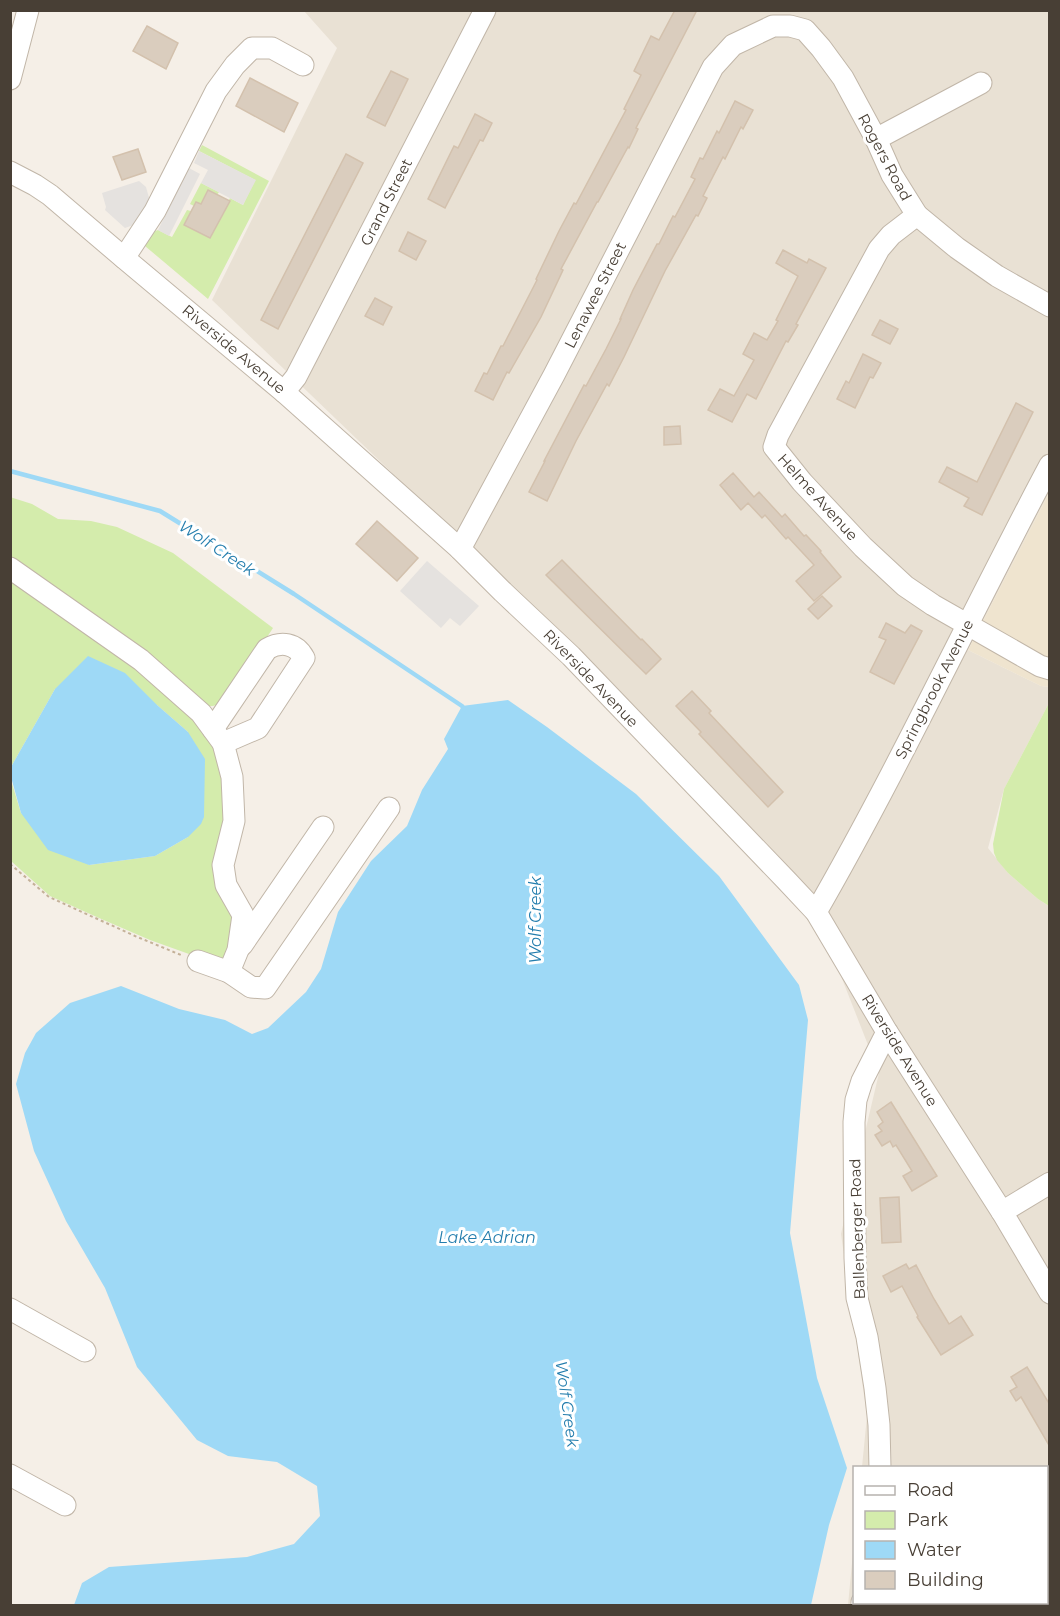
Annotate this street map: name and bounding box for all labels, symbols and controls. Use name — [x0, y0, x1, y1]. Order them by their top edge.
street label: Rogers Road — [854, 110, 916, 204]
street label: Grand Street — [356, 155, 416, 249]
street label: Lenawee Street — [560, 239, 630, 351]
street label: Riverside Avenue — [179, 300, 289, 398]
street label: Helme Avenue — [774, 449, 862, 545]
water label: Wolf Creek — [175, 516, 260, 580]
street label: Springbrook Avenue — [891, 616, 977, 762]
street label: Riverside Avenue — [539, 625, 643, 731]
water label: Wolf Creek — [526, 875, 545, 964]
street label: Riverside Avenue — [858, 990, 942, 1110]
street label: Ballenberger Road — [845, 1158, 869, 1300]
water label: Lake Adrian — [438, 1228, 536, 1247]
water label: Wolf Creek — [552, 1360, 583, 1450]
legend — [853, 1466, 1048, 1604]
text: Road — [907, 1479, 954, 1501]
text: Park — [907, 1509, 948, 1531]
text: Water — [907, 1539, 962, 1561]
text: Building — [907, 1569, 984, 1591]

